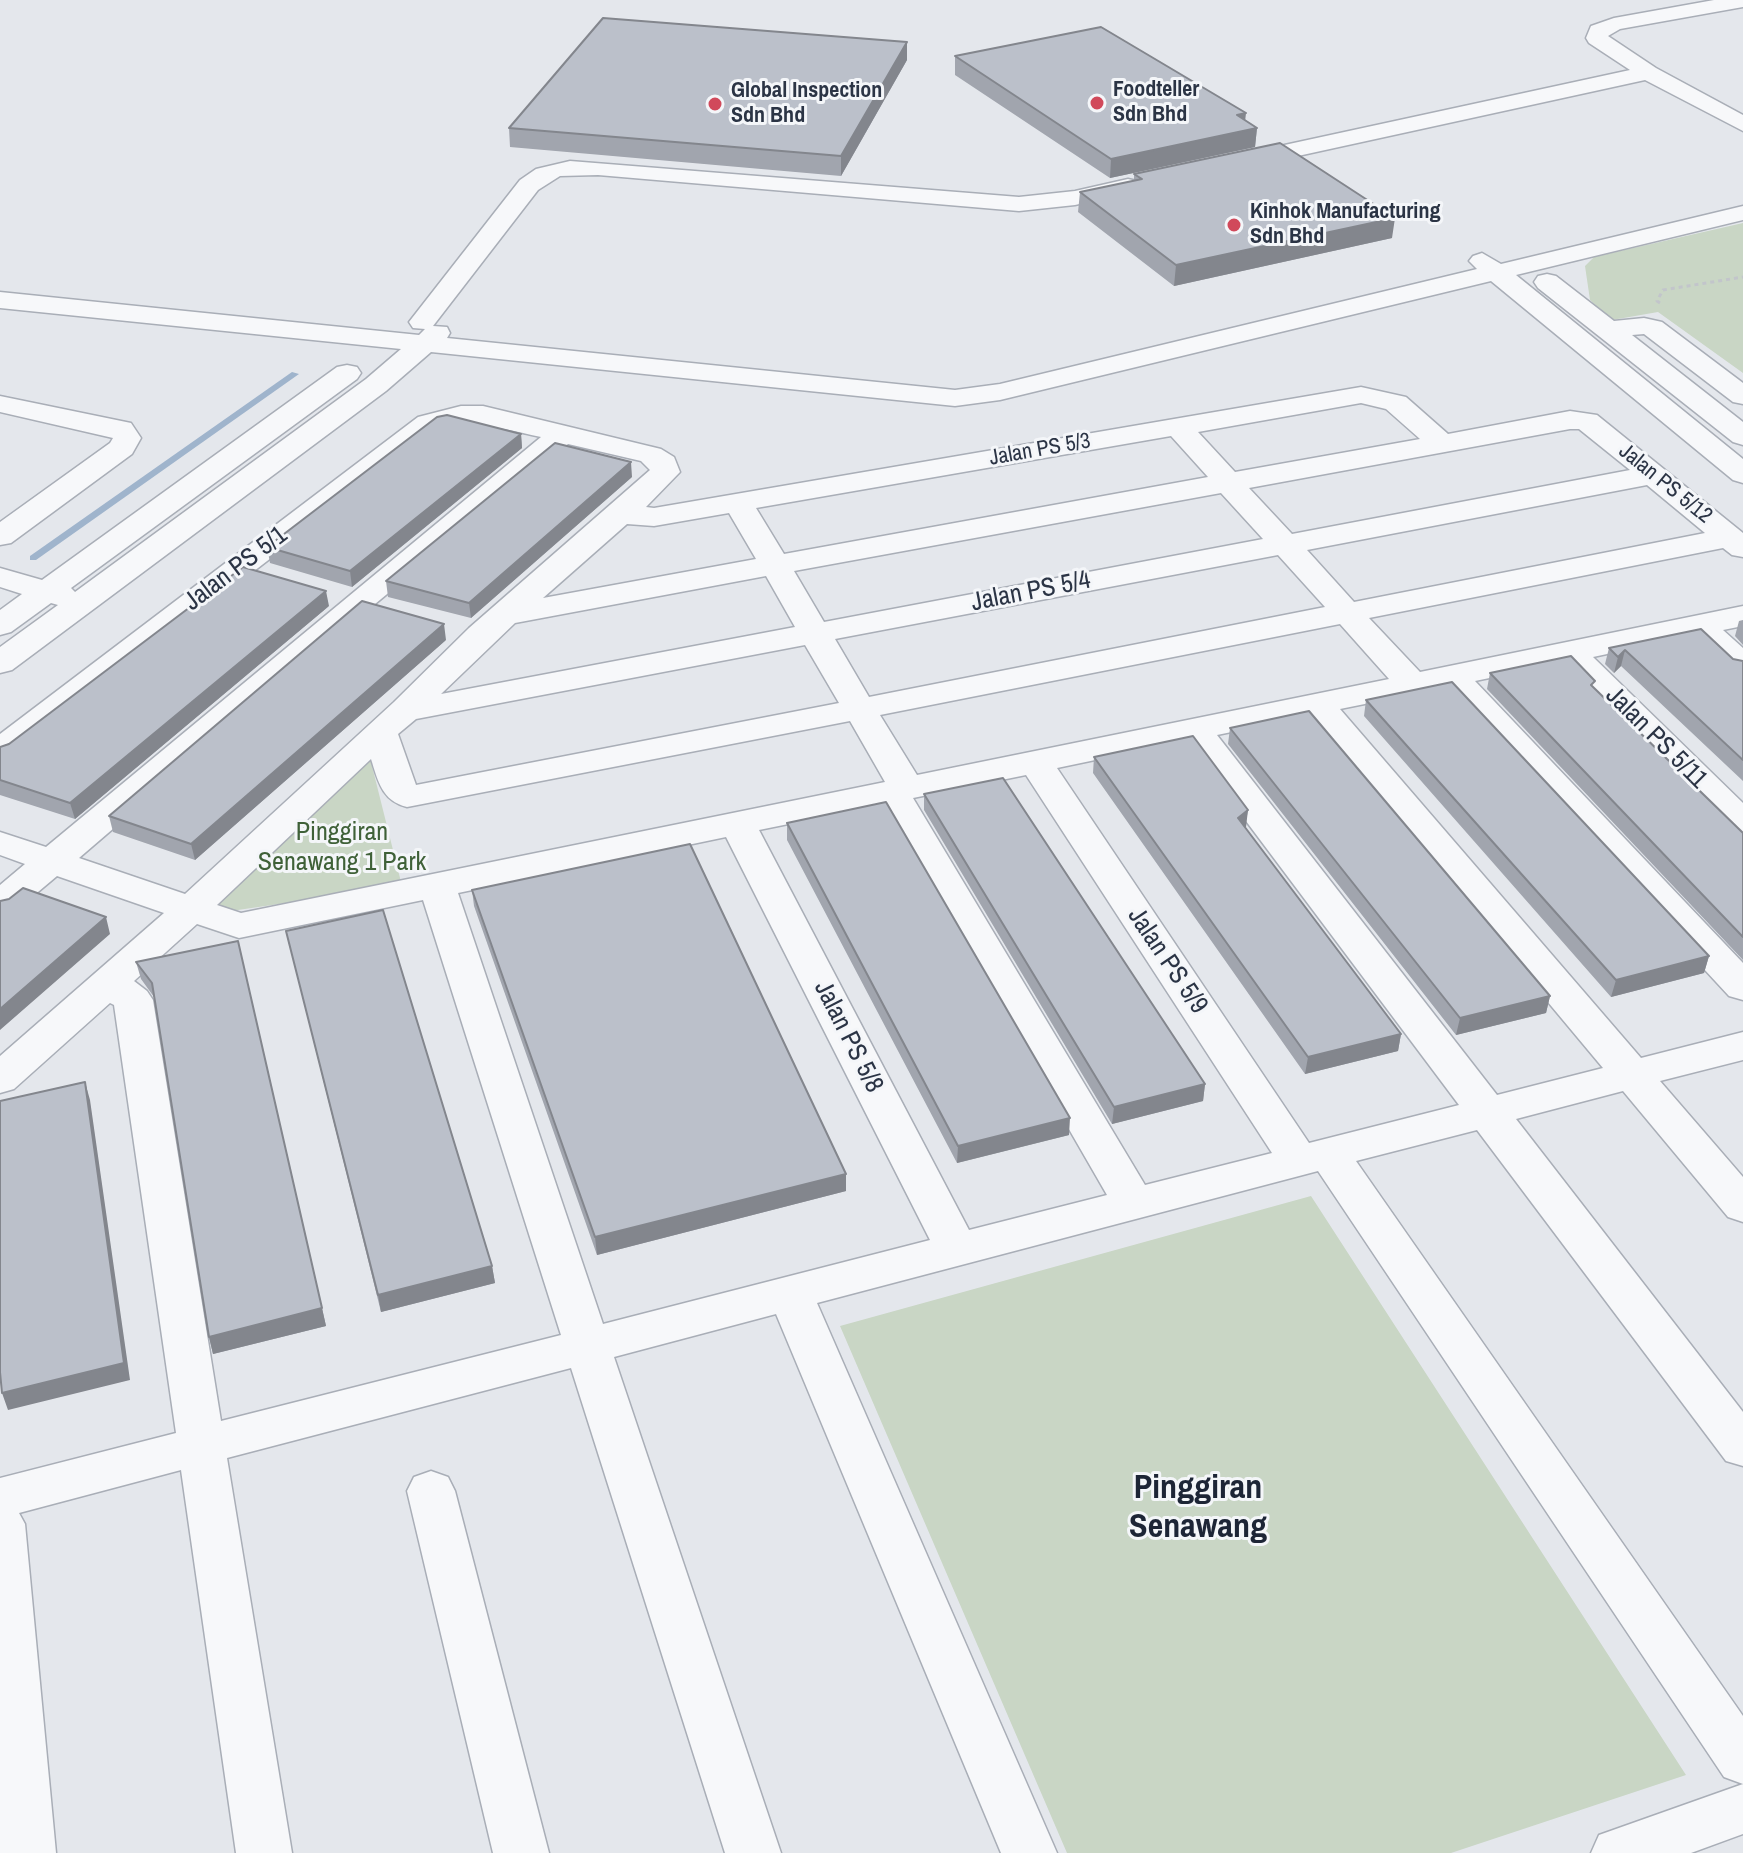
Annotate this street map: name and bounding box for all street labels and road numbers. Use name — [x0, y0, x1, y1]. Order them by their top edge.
street label: Jalan PS 5/3 — [987, 428, 1093, 472]
street label: Jalan PS 5/12 — [1613, 438, 1717, 530]
street label: Jalan PS 5/1 — [178, 520, 294, 618]
street label: Jalan PS 5/4 — [969, 565, 1093, 619]
street label: Jalan PS 5/11 — [1599, 681, 1713, 795]
street label: Jalan PS 5/9 — [1120, 902, 1214, 1020]
street label: Jalan PS 5/8 — [807, 976, 889, 1098]

